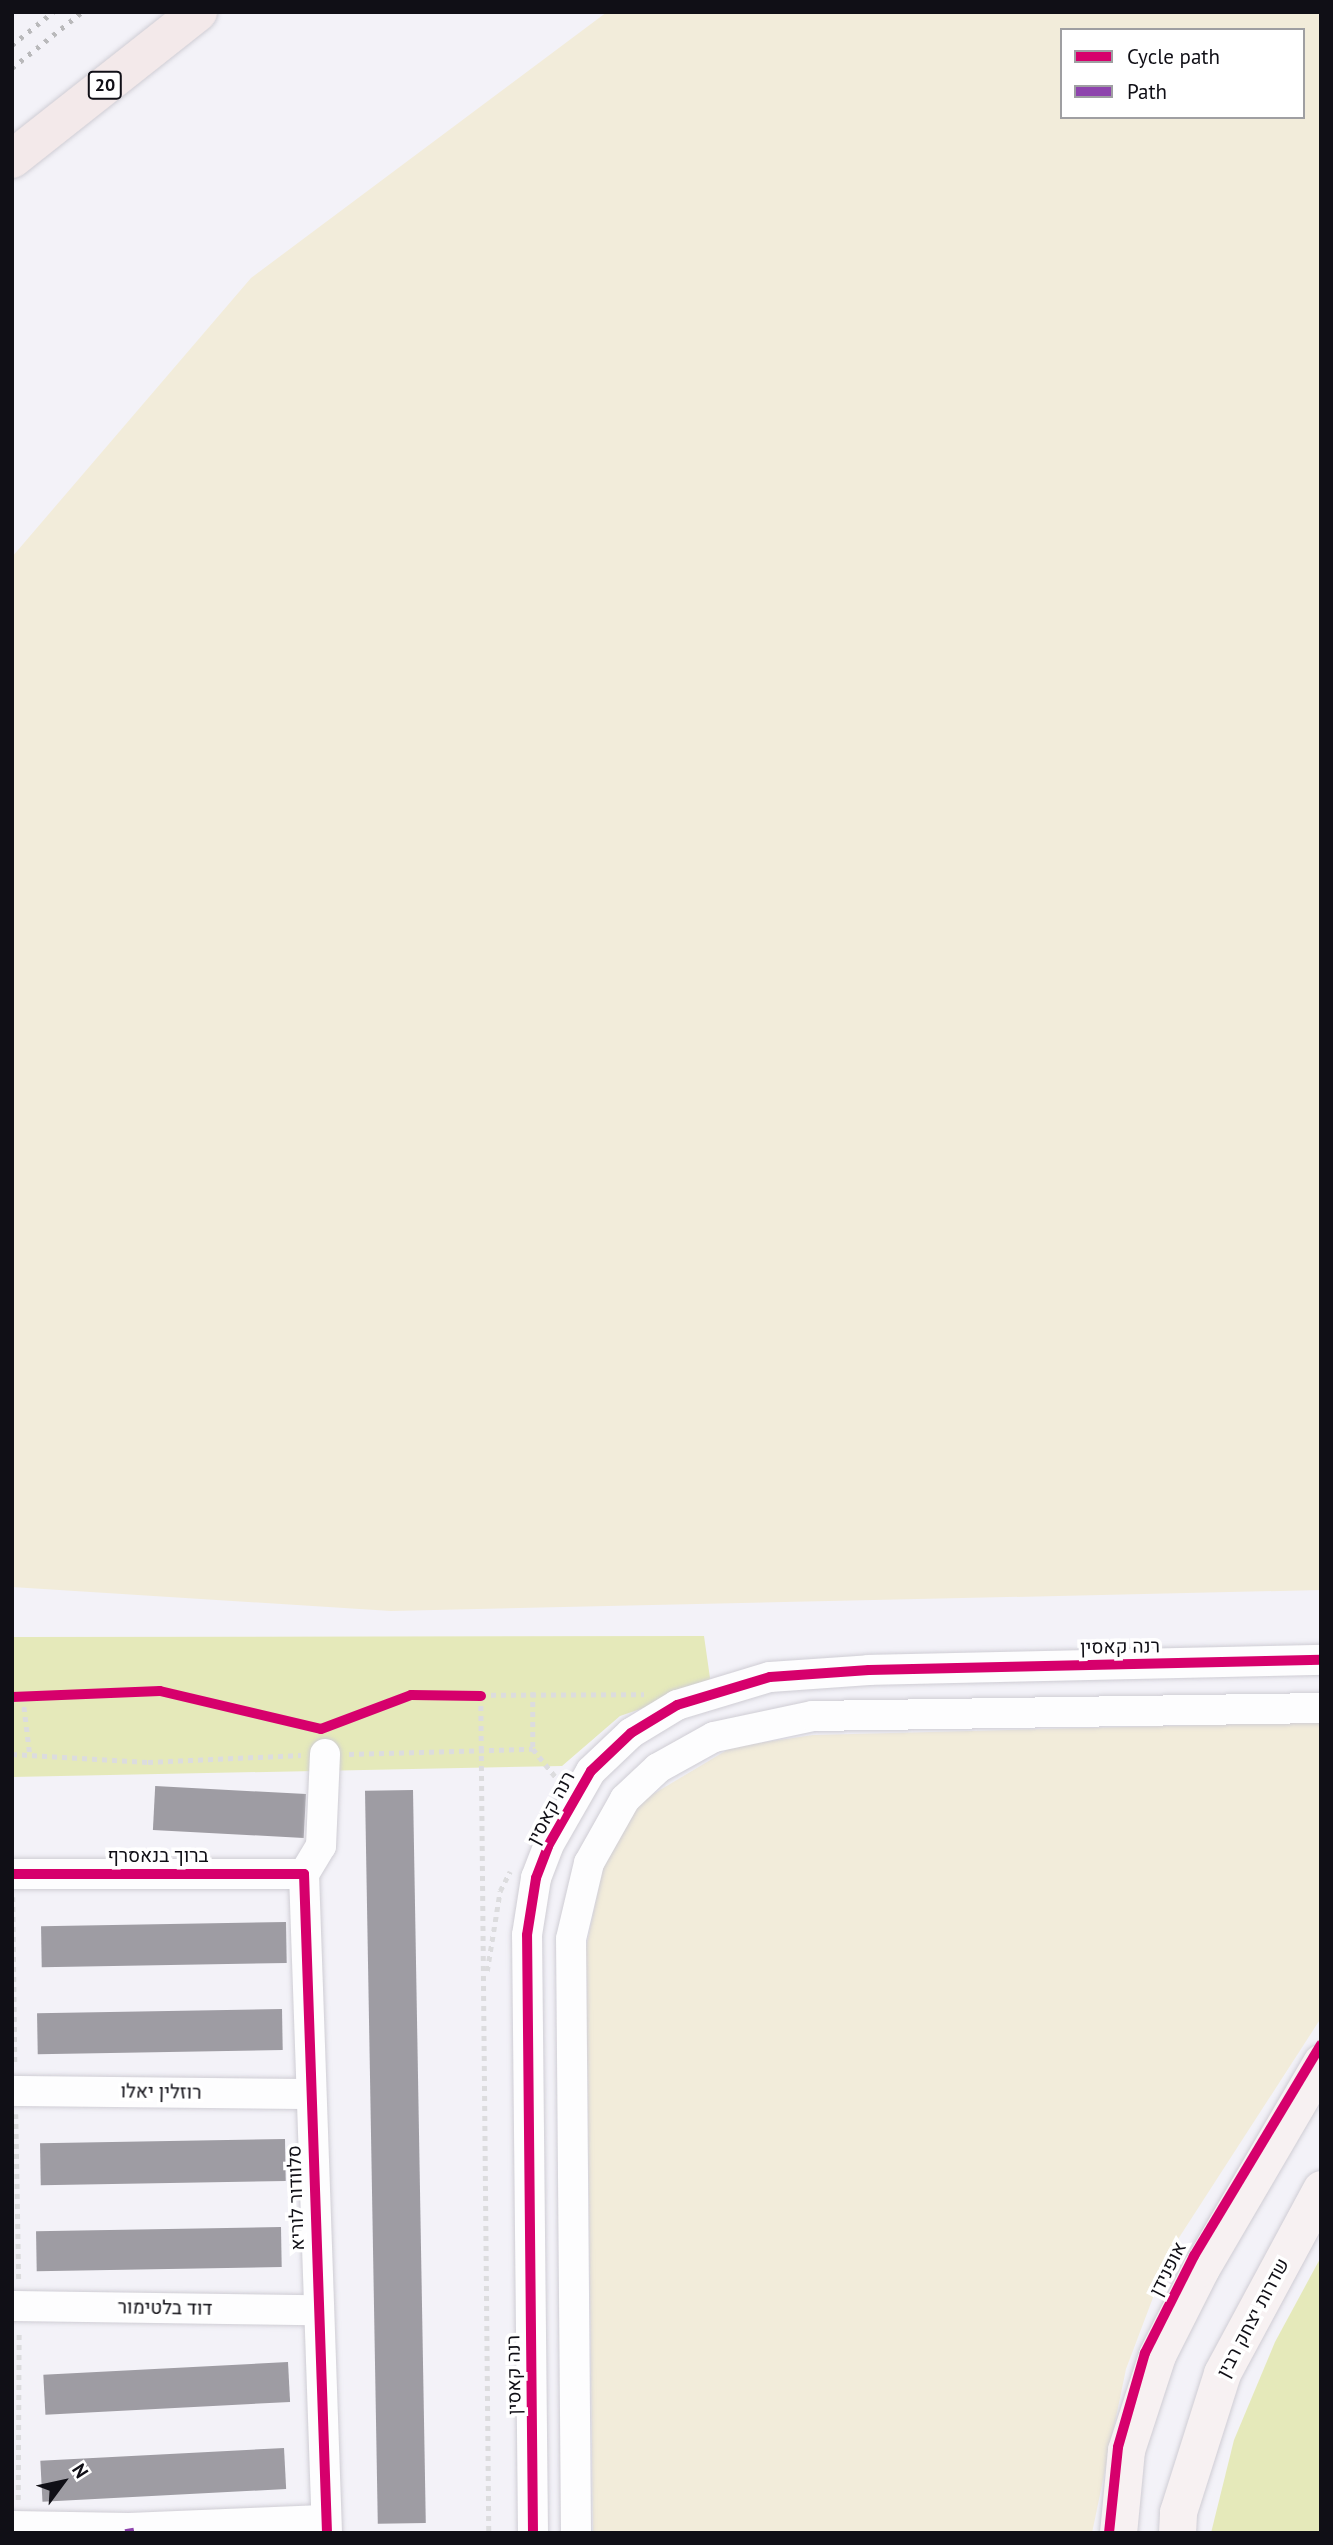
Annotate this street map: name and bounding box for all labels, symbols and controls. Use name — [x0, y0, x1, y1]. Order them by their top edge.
legend — [1060, 28, 1305, 119]
text: Cycle path — [1127, 43, 1220, 70]
road number: 20 — [88, 70, 122, 100]
text: Path — [1127, 78, 1167, 105]
street label: רנה קאסין — [1080, 1635, 1160, 1659]
street label: רנה קאסין — [522, 1767, 580, 1849]
street label: ברוך בנאסרף — [107, 1845, 209, 1867]
street label: רוזלין יאלו — [120, 2080, 202, 2104]
street label: סלוודור לוריא — [283, 2145, 309, 2251]
street label: אופנידן — [1145, 2238, 1191, 2300]
street label: שדרות יצחק רבין — [1212, 2254, 1294, 2382]
street label: דוד בלטימור — [117, 2296, 213, 2320]
street label: רנה קאסין — [502, 2335, 526, 2415]
north arrow — [28, 2447, 98, 2517]
text: N — [67, 2459, 94, 2482]

